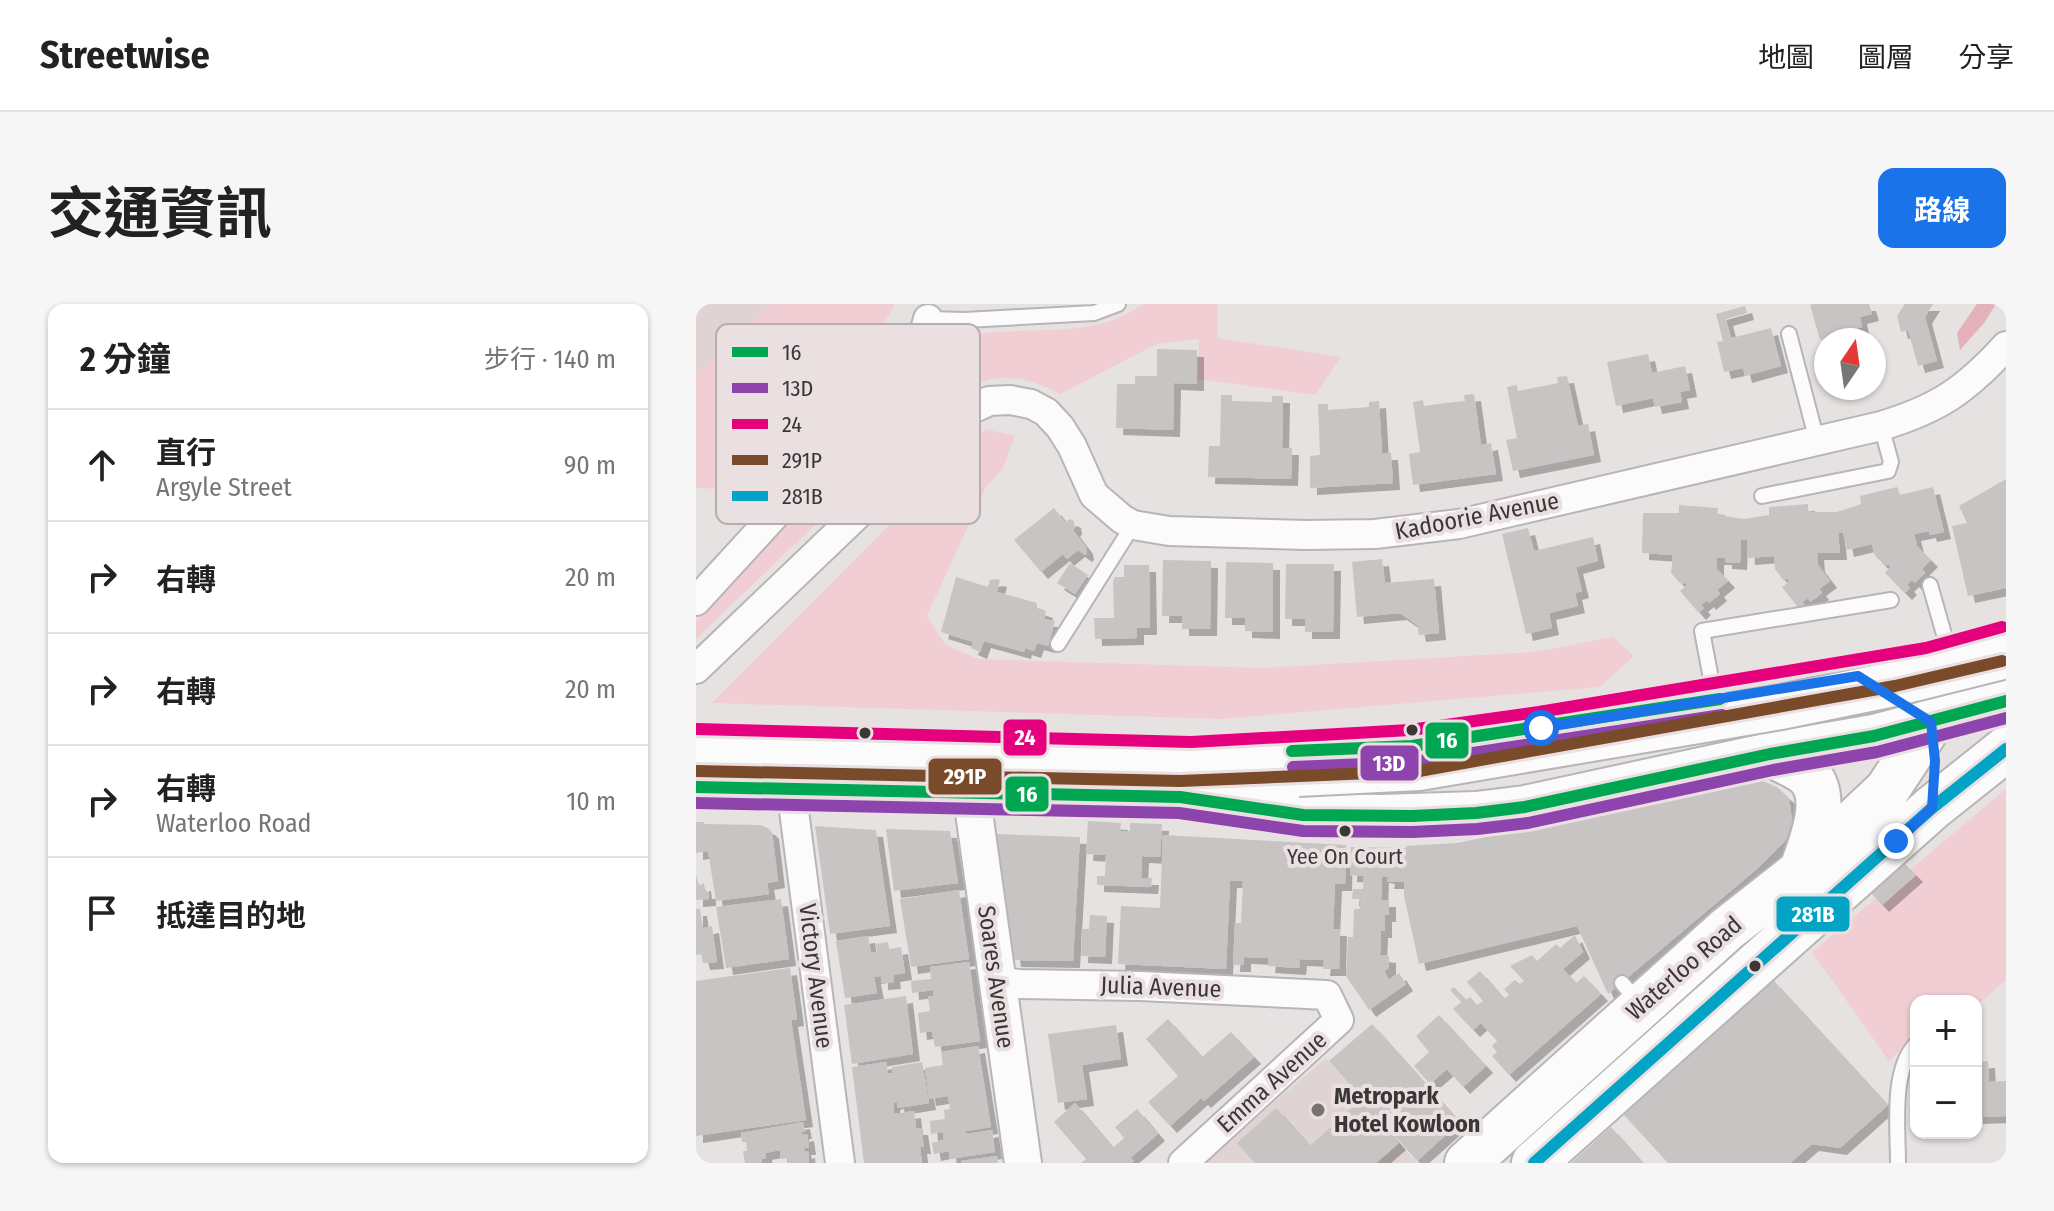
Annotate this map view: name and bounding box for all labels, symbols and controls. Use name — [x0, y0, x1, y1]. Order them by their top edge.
text: Streetwise — [40, 32, 210, 78]
text: 地圖 — [1758, 41, 1814, 74]
text: 圖層 — [1858, 41, 1914, 74]
text: 分享 — [1958, 41, 2014, 74]
button: 路線 — [1878, 168, 2006, 248]
text: 交通資訊 — [48, 181, 272, 248]
legend — [716, 324, 980, 524]
north arrow — [1814, 328, 1886, 400]
text: 2 分鐘 — [80, 339, 171, 380]
text: 16 — [782, 339, 802, 366]
text: 步行 · 140 m — [484, 344, 616, 375]
text: 13D — [782, 375, 813, 402]
text: 24 — [782, 411, 802, 438]
text: 直行 — [156, 435, 216, 471]
icon: ahead — [80, 443, 124, 487]
text: 291P — [782, 447, 822, 474]
text: 90 m — [564, 450, 616, 481]
text: Argyle Street — [156, 472, 292, 503]
text: 281B — [782, 483, 823, 510]
street label: Kadoorie Avenue — [1393, 486, 1561, 546]
icon: right — [80, 555, 124, 599]
text: 右轉 — [156, 562, 216, 598]
text: 20 m — [565, 562, 616, 593]
icon: right — [80, 667, 124, 711]
text: 右轉 — [156, 674, 216, 710]
text: 20 m — [565, 674, 616, 705]
route start — [1523, 710, 1559, 746]
line badge: 24 — [1002, 718, 1048, 757]
line badge: 16 — [1424, 721, 1470, 760]
unlabelled marker — [1404, 722, 1420, 738]
text: 24 — [1013, 724, 1036, 751]
unlabelled marker — [857, 725, 873, 741]
text: 16 — [1437, 727, 1457, 754]
line badge: 13D — [1359, 744, 1420, 782]
text: 13D — [1373, 750, 1405, 777]
line badge: 291P — [927, 757, 1003, 796]
text: 291P — [943, 763, 986, 790]
text: 右轉 — [156, 771, 216, 807]
line badge: 16 — [1004, 775, 1050, 813]
icon: right — [80, 779, 124, 823]
text: 16 — [1017, 781, 1037, 808]
text: 10 m — [566, 786, 616, 817]
text: Waterloo Road — [156, 808, 312, 839]
marker: Yee On Court — [1337, 823, 1353, 839]
route end — [1878, 823, 1914, 859]
place label: Yee On Court — [1287, 843, 1404, 870]
icon: arrive — [80, 891, 124, 935]
line badge: 281B — [1775, 895, 1851, 933]
text: 抵達目的地 — [156, 898, 306, 934]
text: 281B — [1791, 901, 1834, 928]
street label: Victory Avenue — [793, 902, 839, 1050]
street label: Soares Avenue — [972, 904, 1020, 1050]
street label: Waterloo Road — [1621, 910, 1747, 1026]
unlabelled marker — [1747, 958, 1763, 974]
street label: Julia Avenue — [1100, 971, 1222, 1003]
map controls — [1910, 995, 1982, 1139]
button: + — [1910, 995, 1982, 1067]
street label: Emma Avenue — [1212, 1026, 1332, 1138]
button: − — [1910, 1067, 1982, 1139]
place label: Metropark Hotel Kowloon — [1334, 1082, 1480, 1138]
marker: Metropark Hotel Kowloon — [1309, 1101, 1327, 1119]

